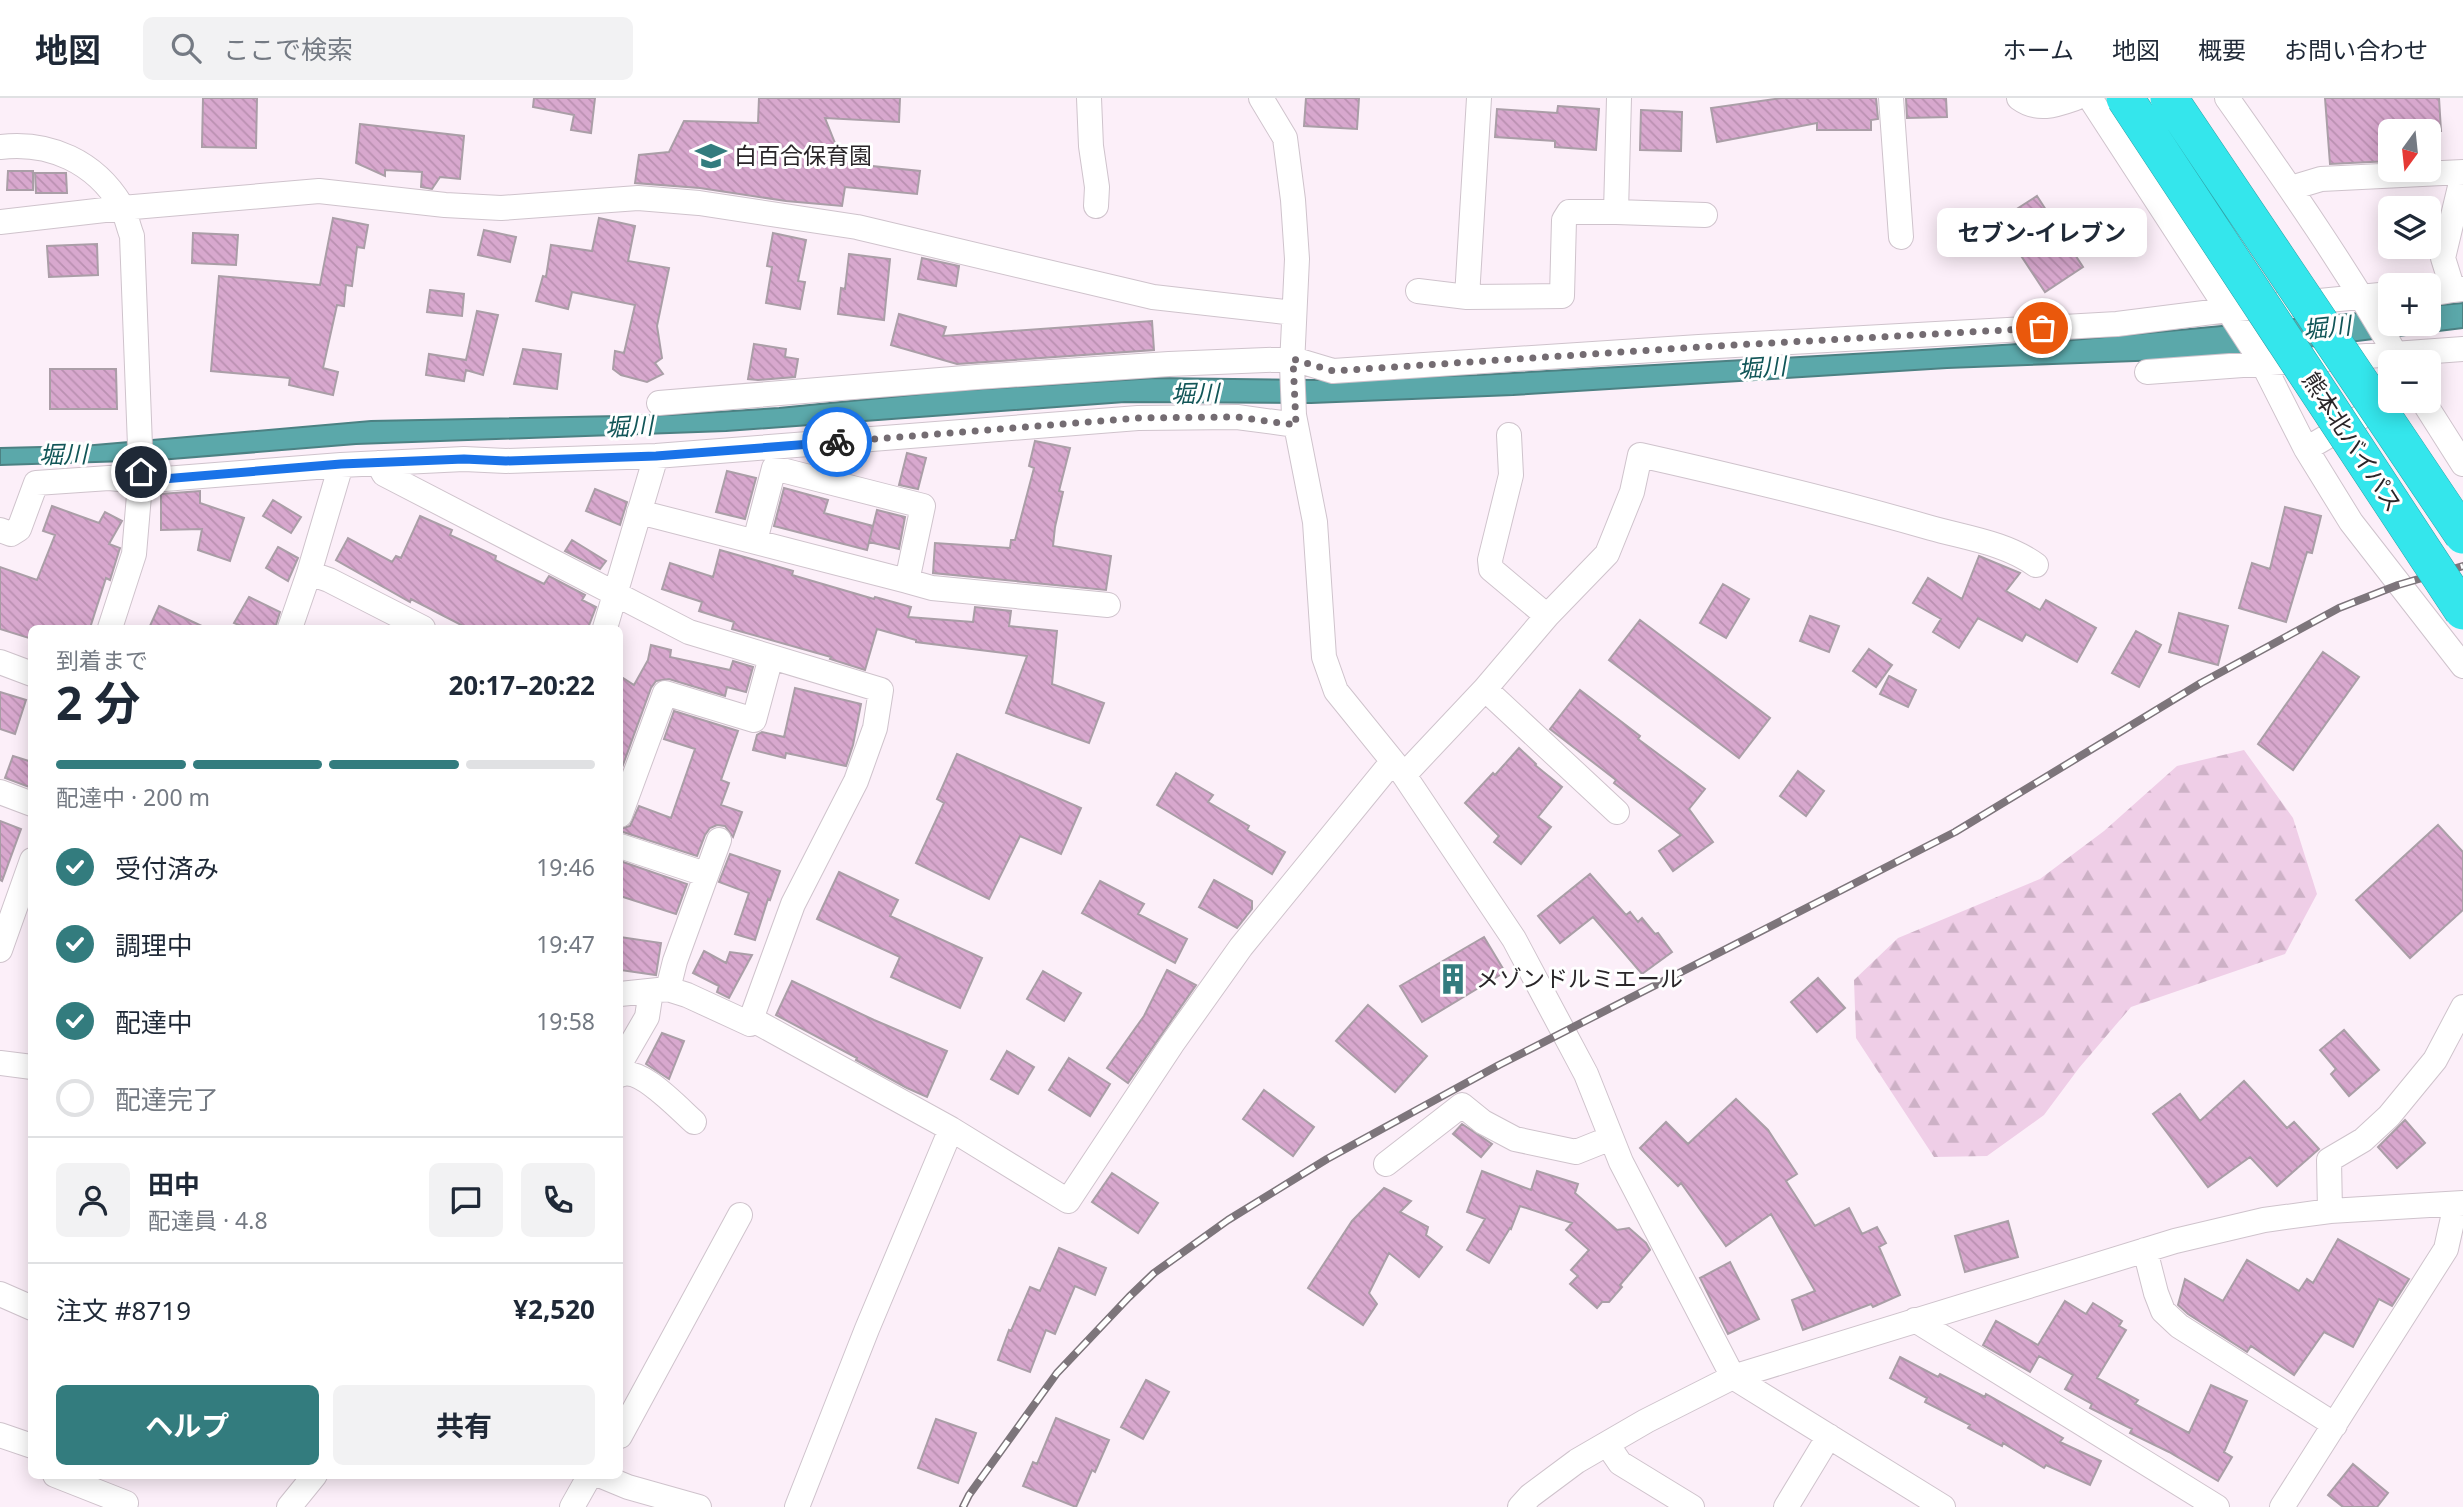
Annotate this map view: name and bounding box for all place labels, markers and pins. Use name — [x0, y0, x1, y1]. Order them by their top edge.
school or university icon: 白百合保育園 — [694, 139, 728, 173]
place label: 白百合保育園 — [734, 139, 872, 171]
callout: セブン-イレブン — [1937, 209, 2147, 258]
pin — [2012, 298, 2072, 358]
pin — [111, 442, 171, 502]
building icon: メゾンドルミエール — [1436, 962, 1470, 996]
place label: メゾンドルミエール — [1476, 962, 1683, 994]

